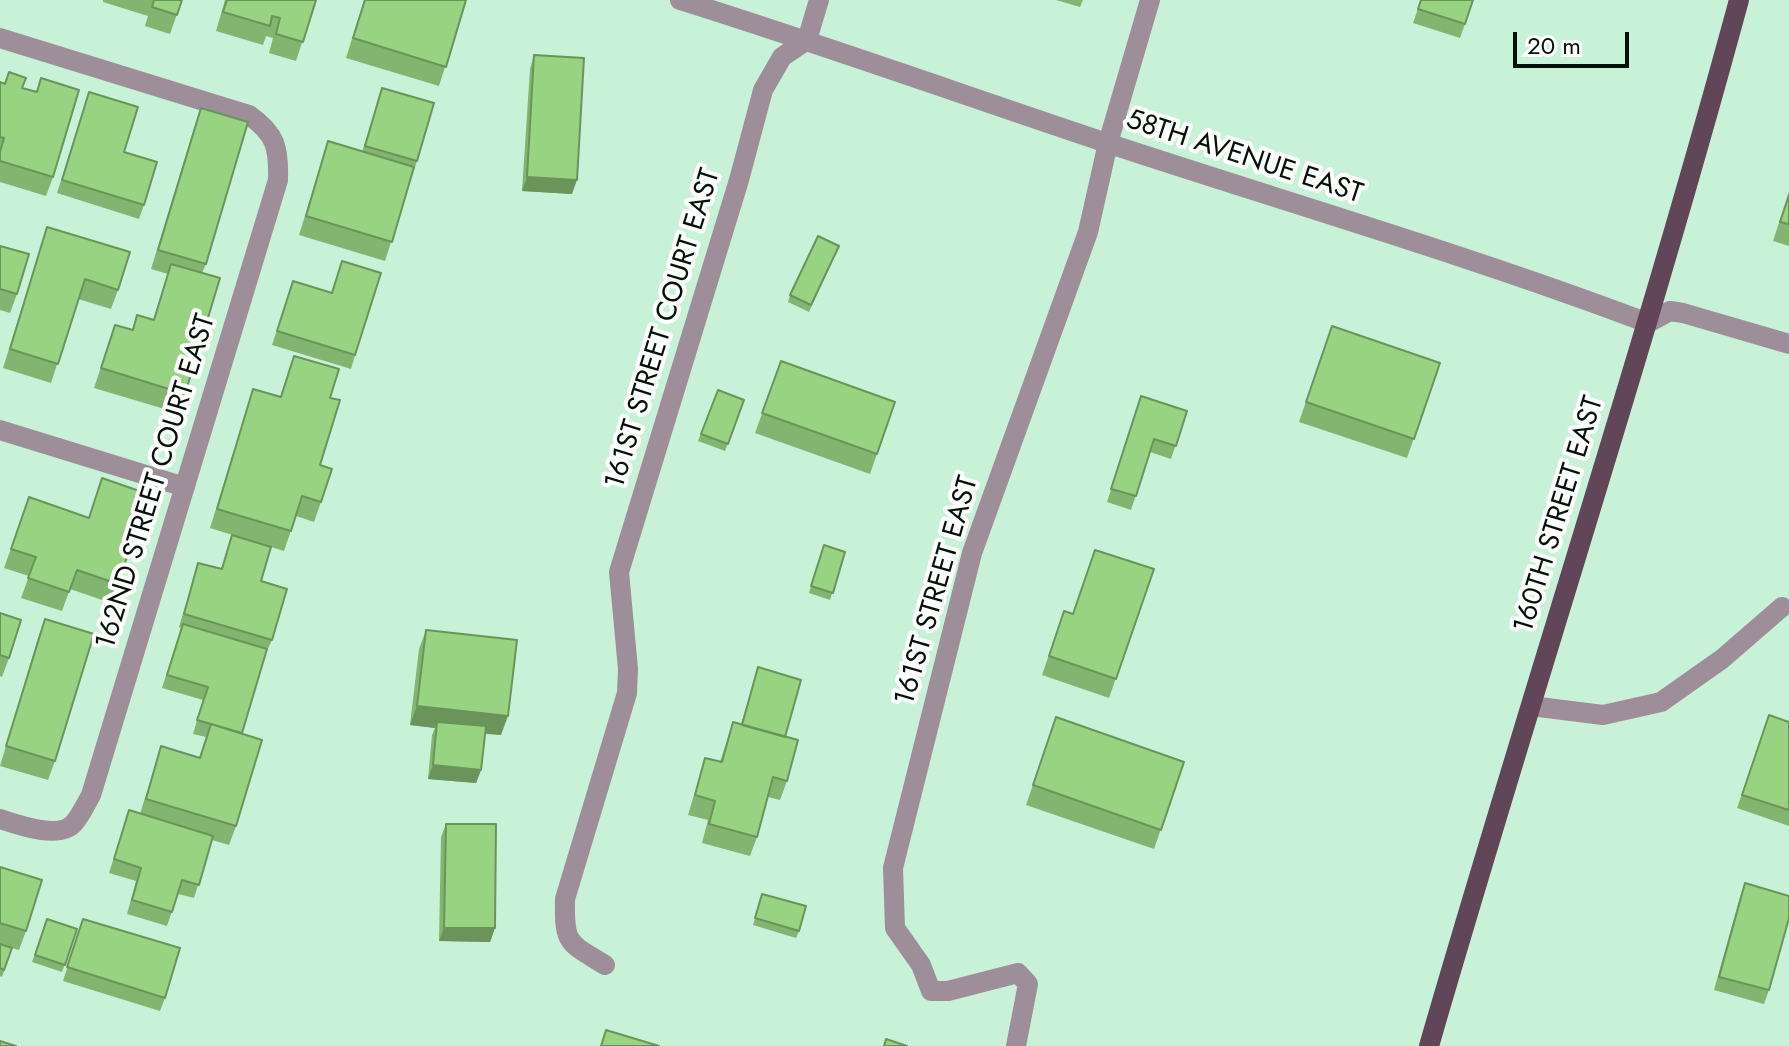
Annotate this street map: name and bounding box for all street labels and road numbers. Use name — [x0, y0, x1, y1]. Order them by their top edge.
street label: 58TH AVENUE EAST — [1122, 104, 1366, 212]
street label: 161ST STREET COURT EAST — [599, 165, 729, 493]
street label: 162ND STREET COURT EAST — [90, 311, 224, 653]
street label: 160TH STREET EAST — [1508, 393, 1612, 637]
street label: 161ST STREET EAST — [889, 473, 987, 709]

